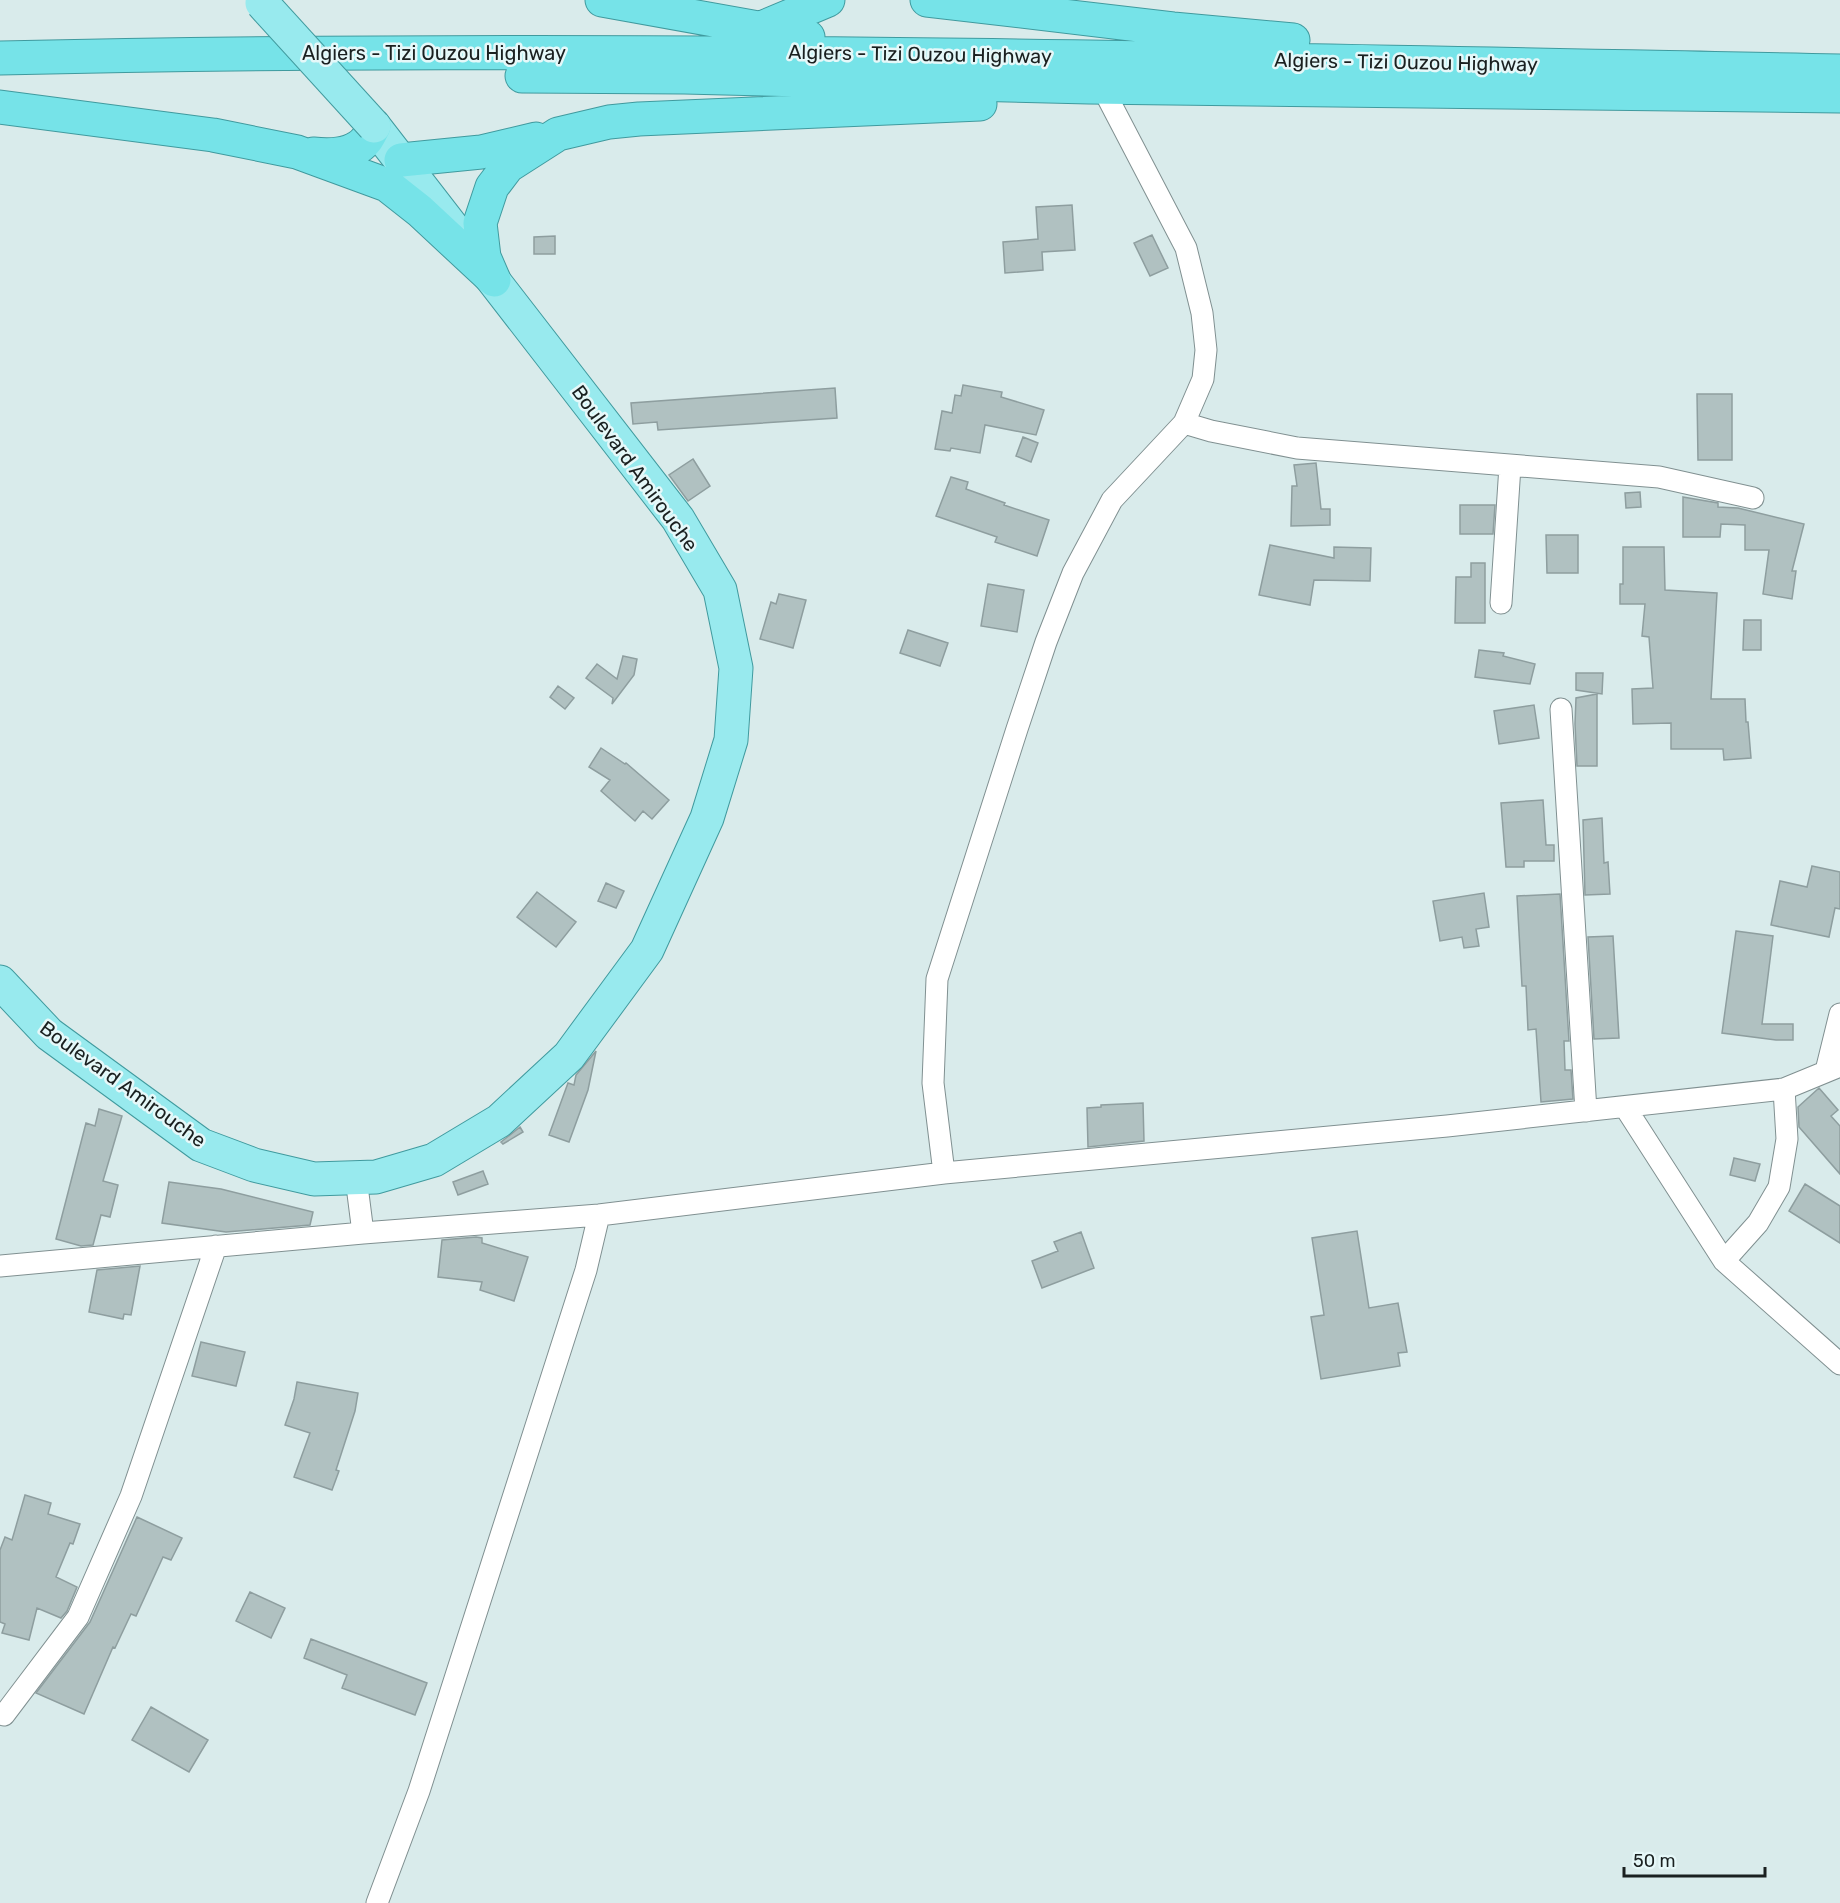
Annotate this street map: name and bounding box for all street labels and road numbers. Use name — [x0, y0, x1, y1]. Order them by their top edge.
street label: Algiers - Tizi Ouzou Highway — [788, 40, 1052, 68]
street label: Algiers - Tizi Ouzou Highway — [302, 41, 566, 65]
street label: Algiers - Tizi Ouzou Highway — [1274, 48, 1538, 76]
street label: Boulevard Amirouche — [567, 380, 703, 556]
street label: Boulevard Amirouche — [35, 1016, 211, 1152]

